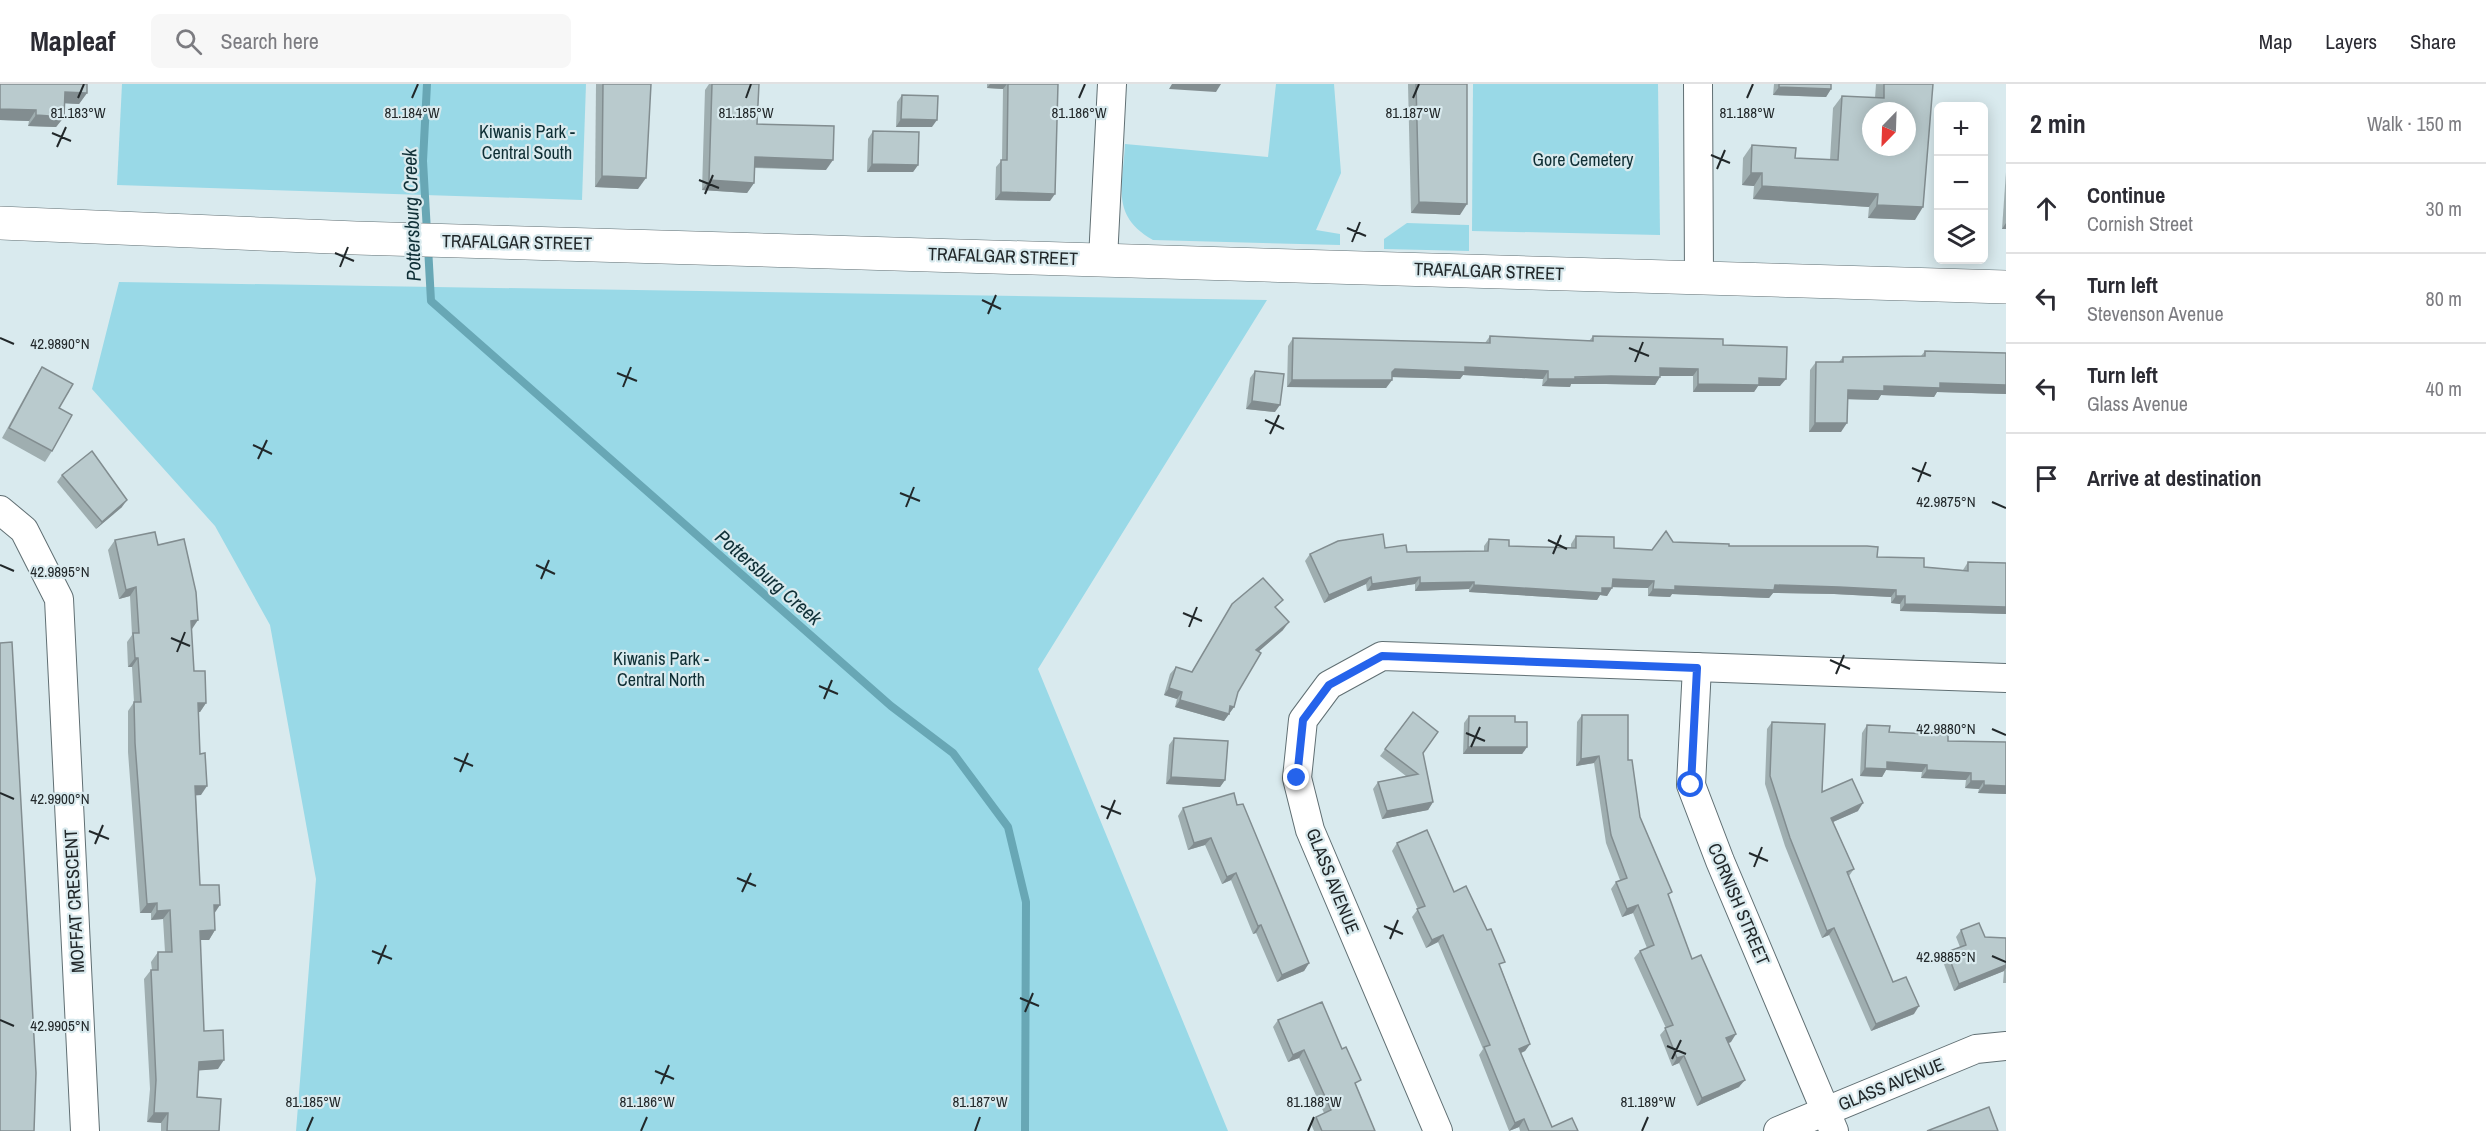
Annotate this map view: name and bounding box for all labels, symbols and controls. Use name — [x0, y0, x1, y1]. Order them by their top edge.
search box — [151, 14, 571, 68]
text: Mapleaf — [30, 22, 115, 60]
icon: search — [172, 25, 205, 58]
text: Search here — [220, 26, 319, 56]
text: Map — [2259, 27, 2292, 56]
text: Layers — [2325, 27, 2377, 56]
text: Share — [2410, 27, 2456, 56]
text: 81.183°W — [50, 102, 106, 123]
text: 81.184°W — [384, 102, 440, 123]
text: 81.185°W — [718, 102, 774, 123]
text: 81.186°W — [1051, 102, 1107, 123]
text: 81.187°W — [1385, 102, 1441, 123]
text: 81.188°W — [1719, 102, 1775, 123]
north arrow — [1862, 102, 1916, 156]
map controls — [1934, 102, 1988, 264]
button: + — [1934, 102, 1988, 156]
text: 2 min — [2030, 106, 2086, 141]
text: Walk · 150 m — [2367, 110, 2462, 137]
park label: Kiwanis Park - Central South — [479, 119, 575, 165]
water label: Pottersburg Creek — [395, 147, 427, 282]
park label: Gore Cemetery — [1533, 147, 1634, 172]
button: − — [1934, 156, 1988, 210]
text: Continue — [2087, 180, 2165, 210]
icon: ahead — [2030, 192, 2063, 225]
text: 30 m — [2426, 195, 2462, 222]
button: layers — [1934, 210, 1988, 264]
text: Cornish Street — [2087, 210, 2193, 237]
street label: TRAFALGAR STREET — [442, 228, 592, 256]
street label: TRAFALGAR STREET — [928, 241, 1078, 271]
street label: TRAFALGAR STREET — [1414, 256, 1564, 286]
text: Turn left — [2087, 270, 2158, 300]
icon: left — [2030, 282, 2063, 315]
text: 80 m — [2426, 285, 2462, 312]
text: Stevenson Avenue — [2087, 300, 2224, 327]
text: 42.9890°N — [30, 333, 90, 354]
text: Turn left — [2087, 360, 2158, 390]
icon: left — [2030, 372, 2063, 405]
text: 40 m — [2426, 375, 2462, 402]
text: Glass Avenue — [2087, 390, 2188, 417]
icon: arrive — [2030, 462, 2063, 495]
text: Arrive at destination — [2087, 463, 2261, 493]
text: 42.9875°N — [1916, 491, 1976, 512]
water label: Pottersburg Creek — [710, 523, 829, 631]
text: 42.9895°N — [30, 561, 90, 582]
park label: Kiwanis Park - Central North — [613, 646, 709, 692]
text: 42.9880°N — [1916, 718, 1976, 739]
route end — [1283, 764, 1309, 790]
route start — [1677, 771, 1703, 797]
text: 42.9900°N — [30, 788, 90, 809]
street label: GLASS AVENUE — [1300, 824, 1366, 938]
street label: MOFFAT CRESCENT — [58, 829, 90, 973]
street label: CORNISH STREET — [1702, 839, 1776, 969]
text: 42.9885°N — [1916, 946, 1976, 967]
text: 42.9905°N — [30, 1015, 90, 1036]
street label: GLASS AVENUE — [1834, 1051, 1948, 1117]
text: 81.185°W — [285, 1091, 341, 1112]
text: 81.186°W — [619, 1091, 675, 1112]
text: 81.187°W — [952, 1091, 1008, 1112]
text: 81.188°W — [1286, 1091, 1342, 1112]
text: 81.189°W — [1620, 1091, 1676, 1112]

